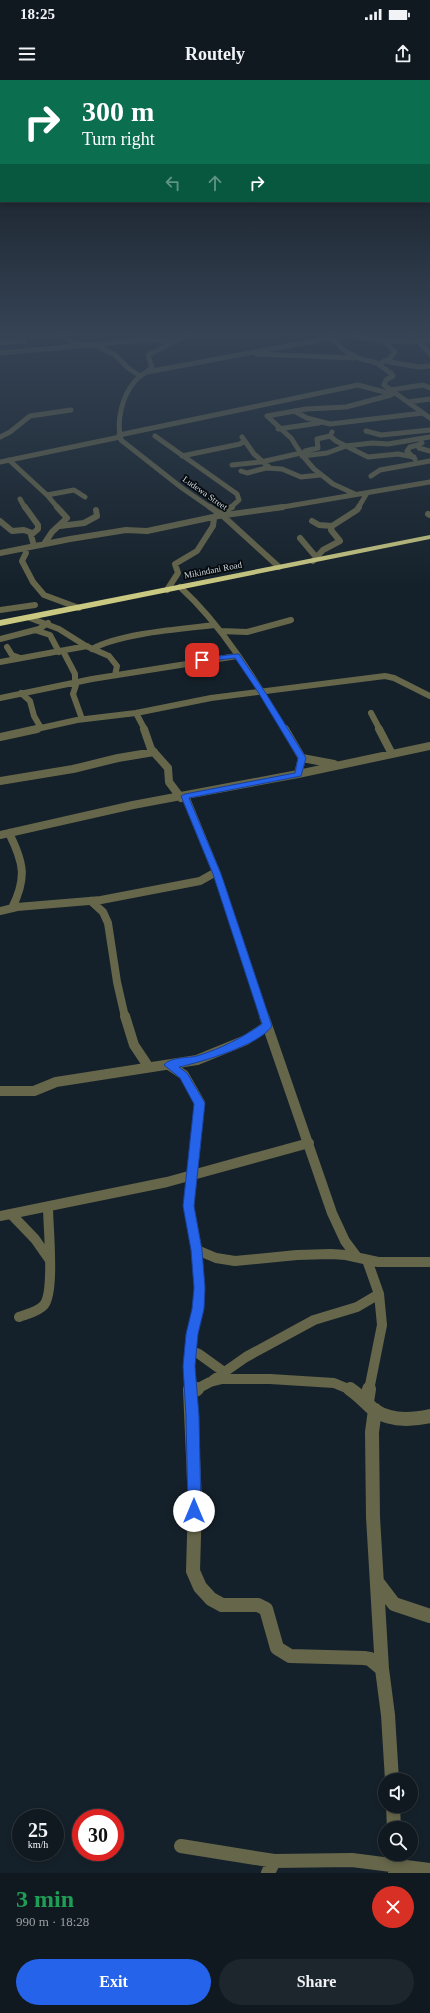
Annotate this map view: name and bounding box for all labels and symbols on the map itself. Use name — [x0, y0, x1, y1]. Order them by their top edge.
street label: Ludewa Street — [181, 474, 230, 512]
street label: Mikindani Road — [183, 559, 243, 581]
pin — [185, 643, 219, 677]
position arrow — [173, 1490, 215, 1532]
speed limit sign: 30 — [72, 1809, 124, 1861]

